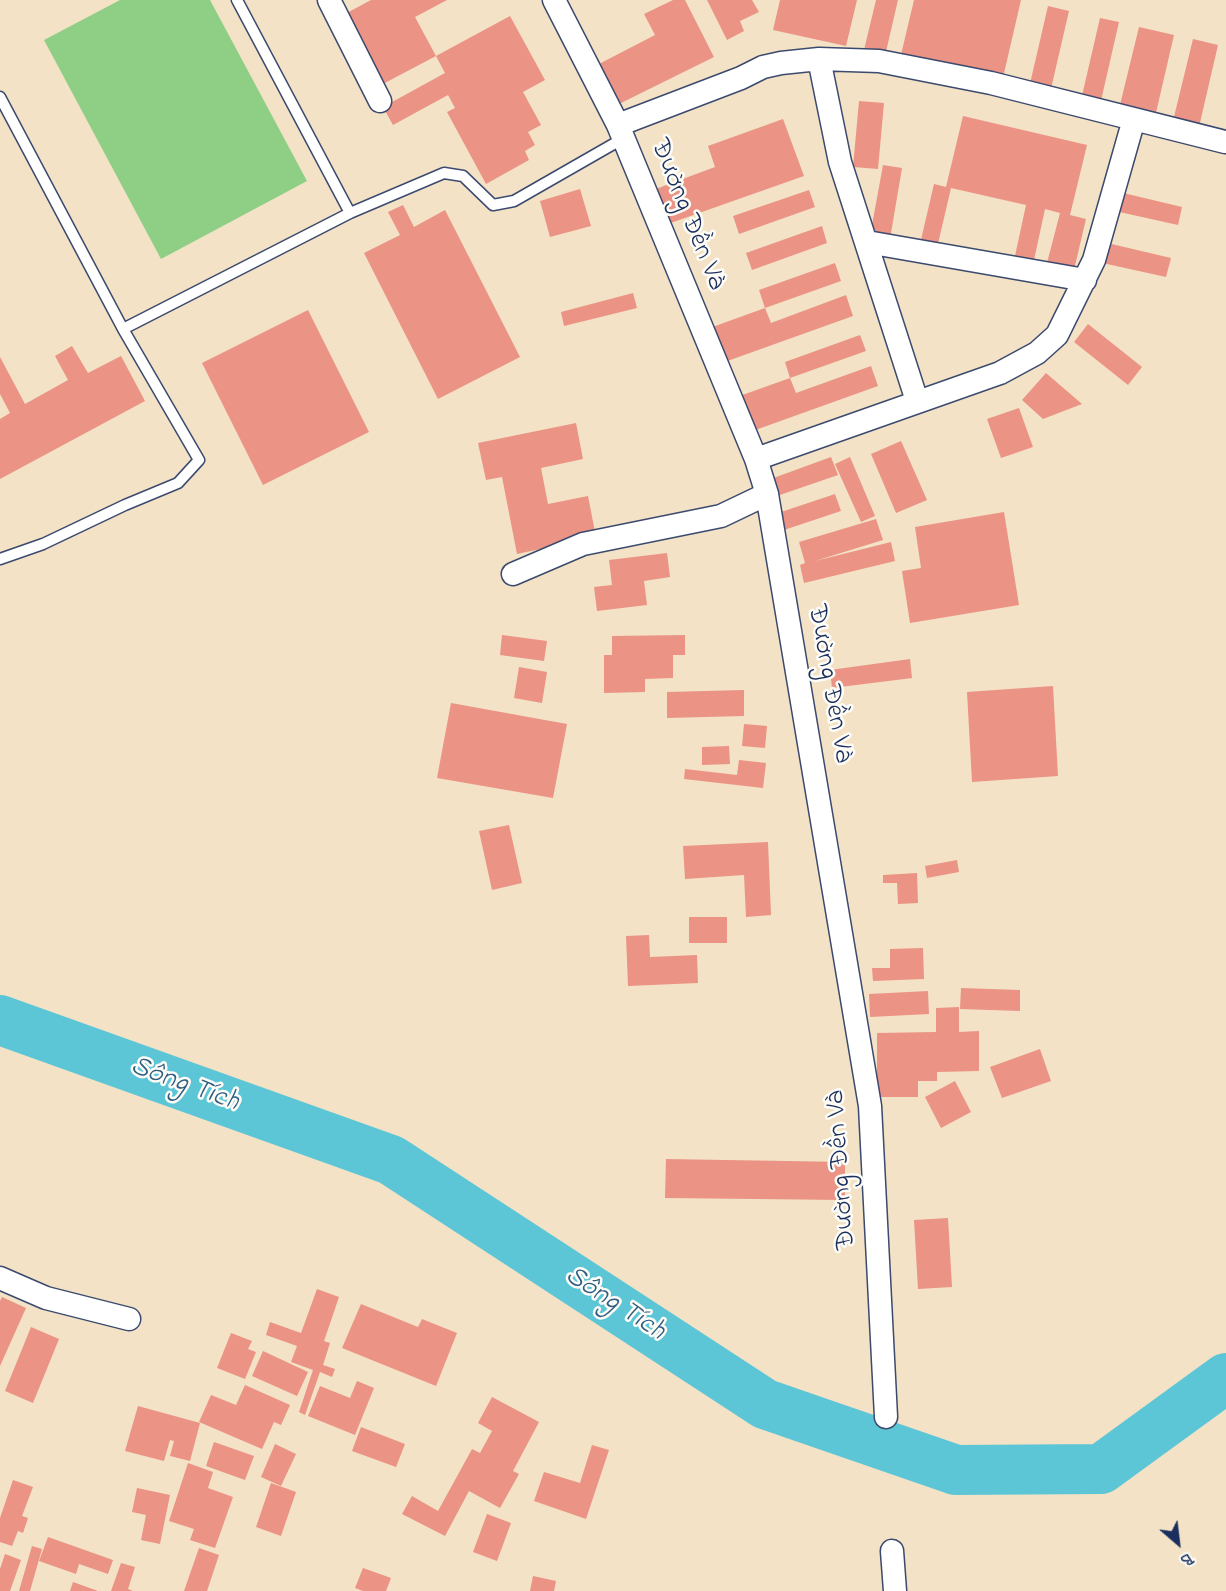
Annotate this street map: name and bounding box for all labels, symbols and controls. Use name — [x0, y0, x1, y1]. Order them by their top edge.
street label: Đường Đền Và — [641, 135, 731, 295]
street label: Đường Đền Và — [798, 603, 858, 765]
water label: Sông Tích — [125, 1051, 243, 1121]
street label: Đường Đền Và — [821, 1089, 865, 1251]
water label: Sông Tích — [558, 1260, 670, 1350]
north arrow — [1148, 1513, 1208, 1573]
text: B — [1176, 1546, 1197, 1572]

